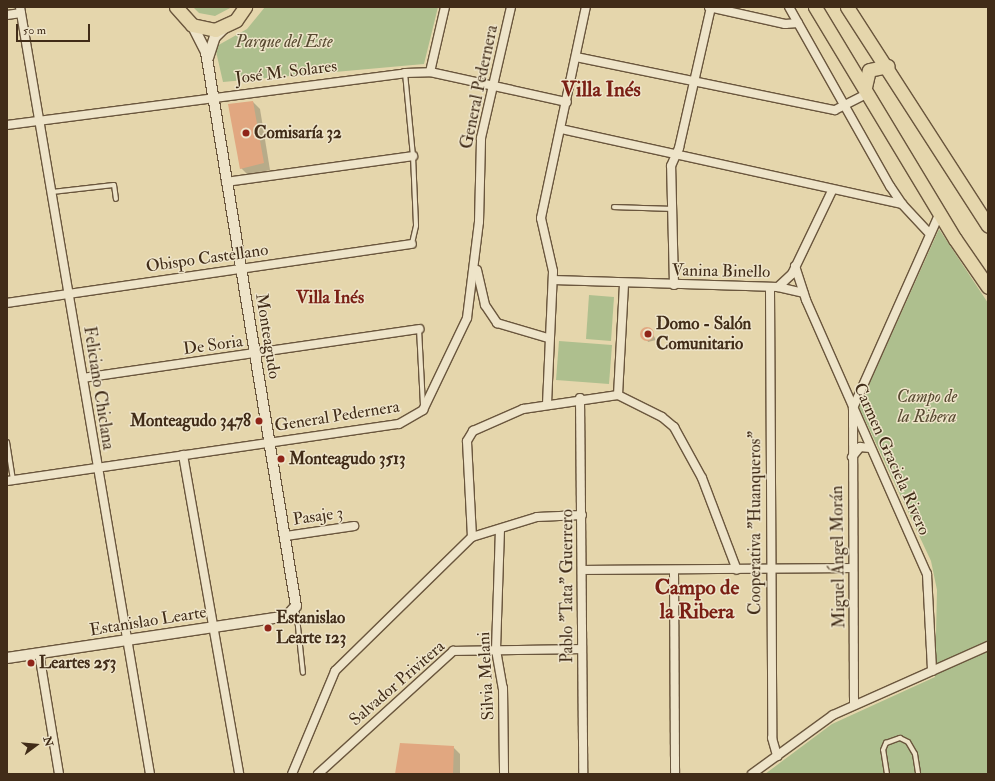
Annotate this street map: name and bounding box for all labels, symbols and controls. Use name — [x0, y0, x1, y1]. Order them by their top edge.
scale bar — [18, 16, 92, 42]
text: 50 m — [23, 23, 46, 38]
street label: General Pedernera — [456, 23, 502, 151]
park label: Parque del Este — [235, 32, 333, 52]
street label: José M. Solares — [234, 56, 338, 88]
district label: Villa Inés — [561, 77, 641, 103]
place label: Comisaría 32 — [254, 123, 342, 143]
marker: Comisaría 32 — [241, 128, 251, 138]
street label: Obispo Castellano — [145, 239, 269, 277]
street label: Vanina Binello — [672, 260, 770, 282]
district label: Villa Inés — [296, 287, 364, 309]
street label: Monteagudo — [251, 292, 285, 380]
place label: Domo - Salón Comunitario — [656, 314, 751, 354]
street label: Feliciano Chiclana — [79, 325, 119, 451]
marker: Domo - Salón Comunitario — [643, 329, 653, 339]
street label: De Soria — [182, 331, 244, 359]
street label: Carmen Graciela Rivero — [849, 380, 935, 538]
park label: Campo de la Ribera — [897, 387, 957, 427]
street label: General Pedernera — [273, 396, 401, 436]
place label: Monteagudo 3478 — [130, 411, 251, 431]
marker: Monteagudo 3478 — [254, 416, 264, 426]
street label: Cooperativa "Huanqueros" — [745, 431, 765, 615]
place label: Monteagudo 3513 — [289, 449, 406, 469]
marker: Monteagudo 3513 — [276, 454, 286, 464]
street label: Miguel Ángel Morán — [827, 485, 849, 629]
street label: Pasaje 3 — [292, 502, 344, 530]
street label: Pablo "Tata" Guerrero — [557, 509, 577, 663]
district label: Campo de la Ribera — [655, 575, 739, 625]
street label: Estanislao Learte — [88, 602, 208, 640]
place label: Estanislao Learte 123 — [276, 608, 346, 648]
marker: Estanislao Learte 123 — [263, 623, 273, 633]
street label: Silvia Melani — [473, 631, 499, 721]
street label: Salvador Privitera — [345, 636, 449, 730]
place label: Leartes 253 — [39, 653, 116, 673]
marker: Leartes 253 — [26, 658, 36, 668]
north arrow — [16, 725, 56, 765]
text: N — [40, 735, 56, 748]

